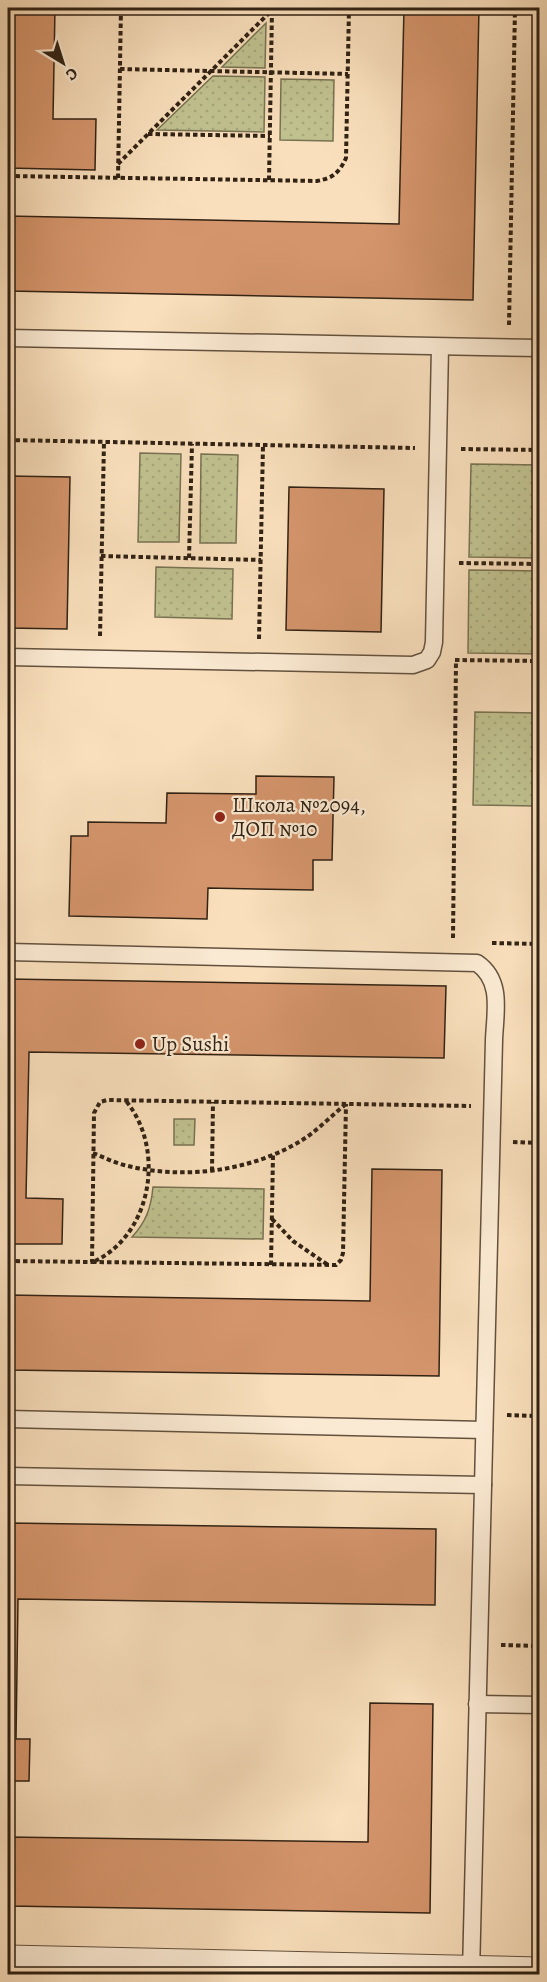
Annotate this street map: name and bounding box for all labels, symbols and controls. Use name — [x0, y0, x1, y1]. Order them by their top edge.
north arrow — [33, 33, 93, 93]
text: С — [61, 62, 82, 86]
place label: Школа №2094, ДОП №10 — [232, 791, 366, 843]
marker: Школа №2094, ДОП №10 — [213, 810, 227, 824]
place label: Up Sushi — [152, 1030, 229, 1058]
marker: Up Sushi — [133, 1037, 147, 1051]

